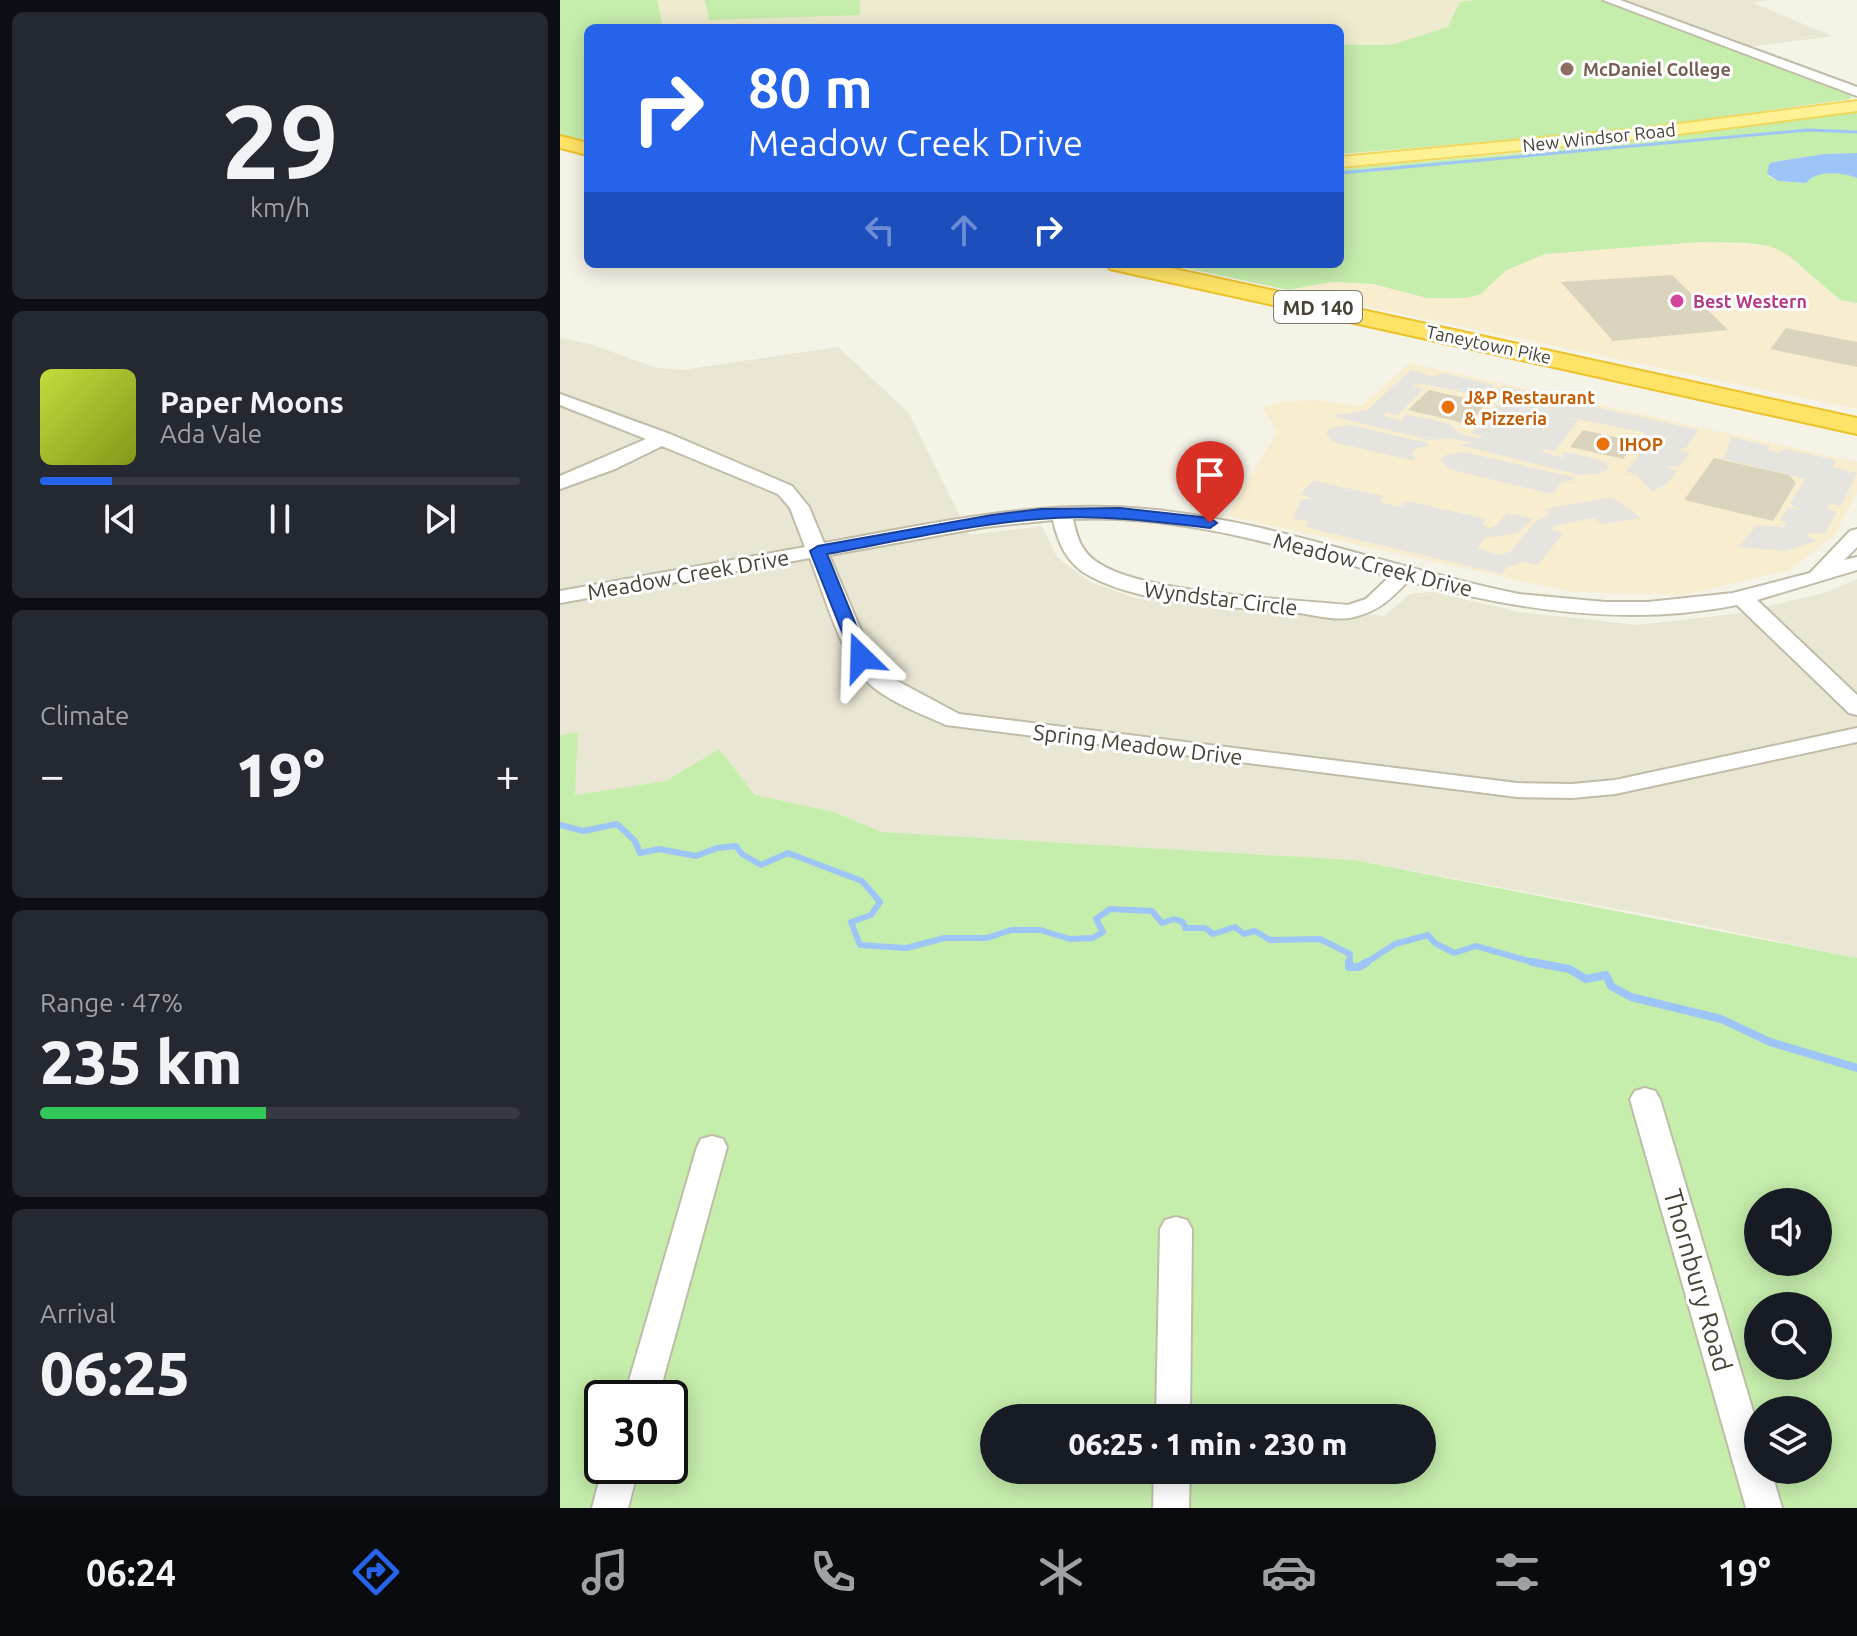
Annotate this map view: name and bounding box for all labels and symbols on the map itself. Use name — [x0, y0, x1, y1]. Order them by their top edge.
place label: McDaniel College — [1583, 59, 1731, 79]
marker: McDaniel College — [1558, 60, 1576, 78]
street label: New Windsor Road — [1521, 119, 1677, 155]
road number: MD 140 — [1274, 291, 1362, 323]
place label: Best Western — [1693, 291, 1807, 311]
marker: Best Western — [1668, 292, 1686, 310]
street label: Taneytown Pike — [1425, 321, 1553, 367]
place label: J&P Restaurant & Pizzeria — [1464, 387, 1595, 428]
marker: J&P Restaurant & Pizzeria — [1439, 398, 1457, 416]
place label: IHOP — [1619, 434, 1663, 454]
marker: IHOP — [1594, 435, 1612, 453]
pin — [1176, 441, 1244, 523]
street label: Meadow Creek Drive — [1271, 527, 1475, 601]
street label: Meadow Creek Drive — [585, 544, 791, 604]
street label: Wyndstar Circle — [1143, 576, 1299, 620]
position arrow — [819, 615, 903, 699]
street label: Spring Meadow Drive — [1032, 719, 1244, 769]
street label: Thornbury Road — [1658, 1186, 1738, 1374]
speed limit sign: 30 — [584, 1380, 688, 1484]

